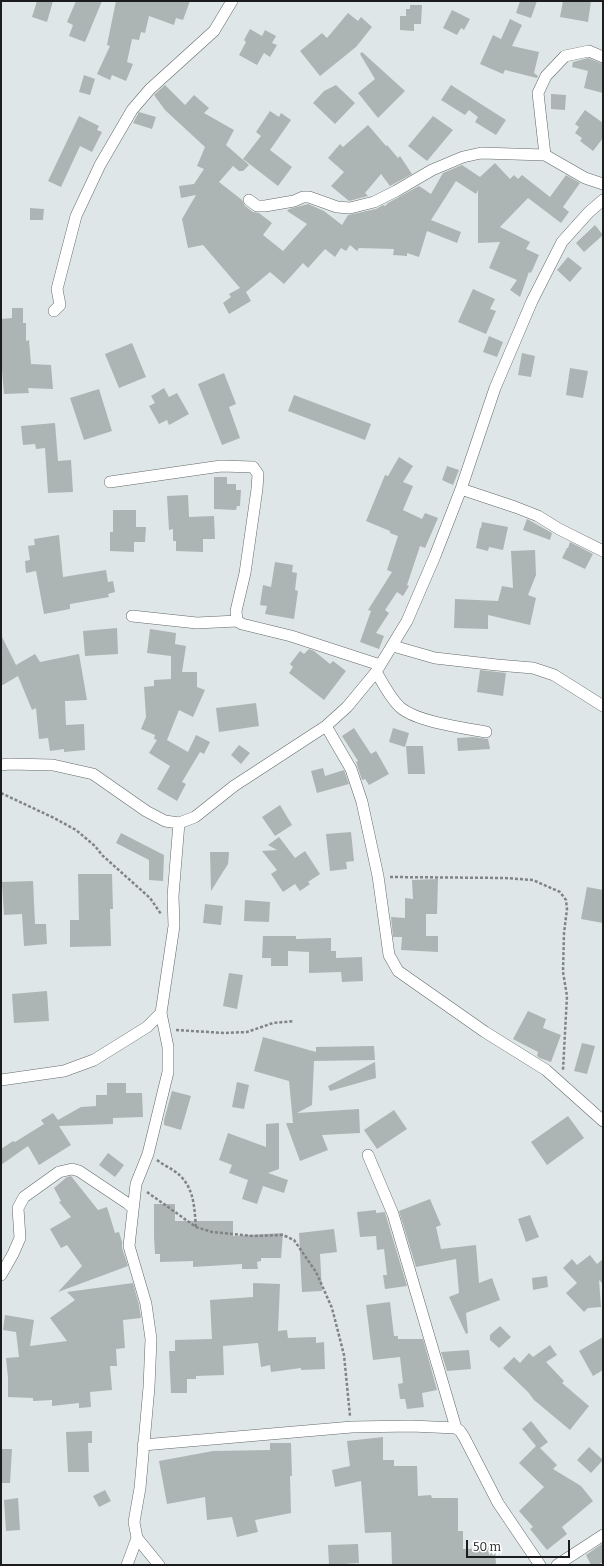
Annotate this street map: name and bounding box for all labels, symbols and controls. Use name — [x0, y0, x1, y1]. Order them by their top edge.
scale bar — [468, 1532, 572, 1558]
text: 50 m — [473, 1540, 501, 1554]

